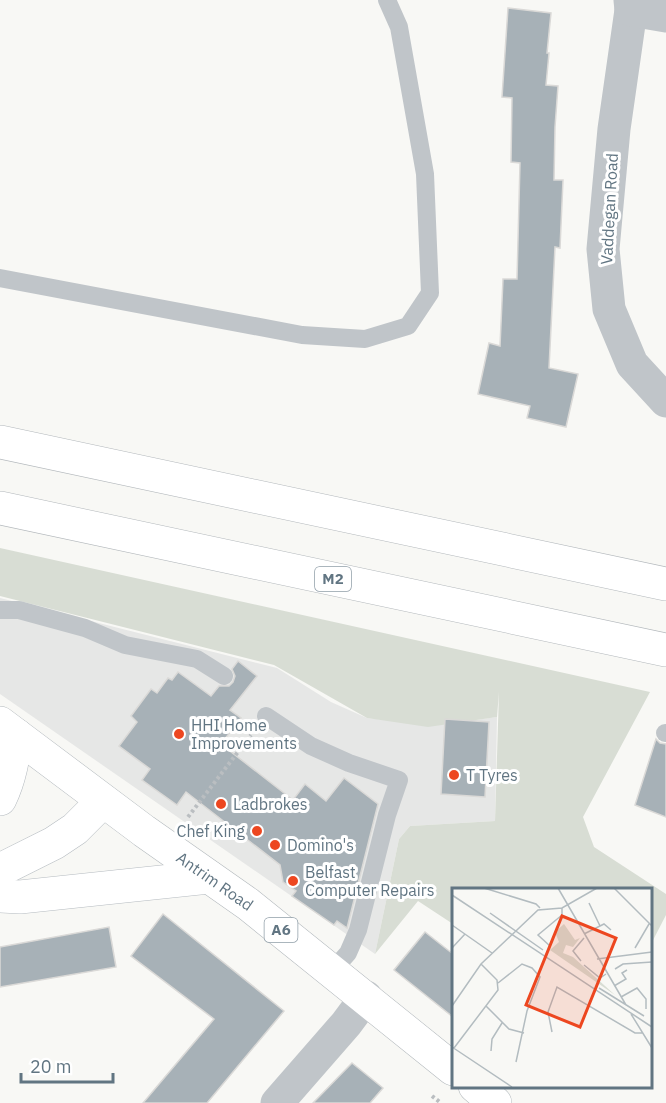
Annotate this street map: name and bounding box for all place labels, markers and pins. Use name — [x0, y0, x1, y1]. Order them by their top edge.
place label: HHI Home Improvements — [191, 715, 297, 753]
marker: HHI Home Improvements — [172, 727, 186, 741]
place label: T Tyres — [466, 765, 518, 785]
marker: T Tyres — [447, 768, 461, 782]
place label: Ladbrokes — [233, 794, 308, 814]
marker: Ladbrokes — [214, 797, 228, 811]
place label: Chef King — [177, 821, 246, 841]
marker: Chef King — [250, 824, 264, 838]
place label: Domino's — [287, 835, 354, 855]
marker: Domino's — [268, 838, 282, 852]
place label: Belfast Computer Repairs — [305, 862, 435, 900]
marker: Belfast Computer Repairs — [286, 874, 300, 888]

